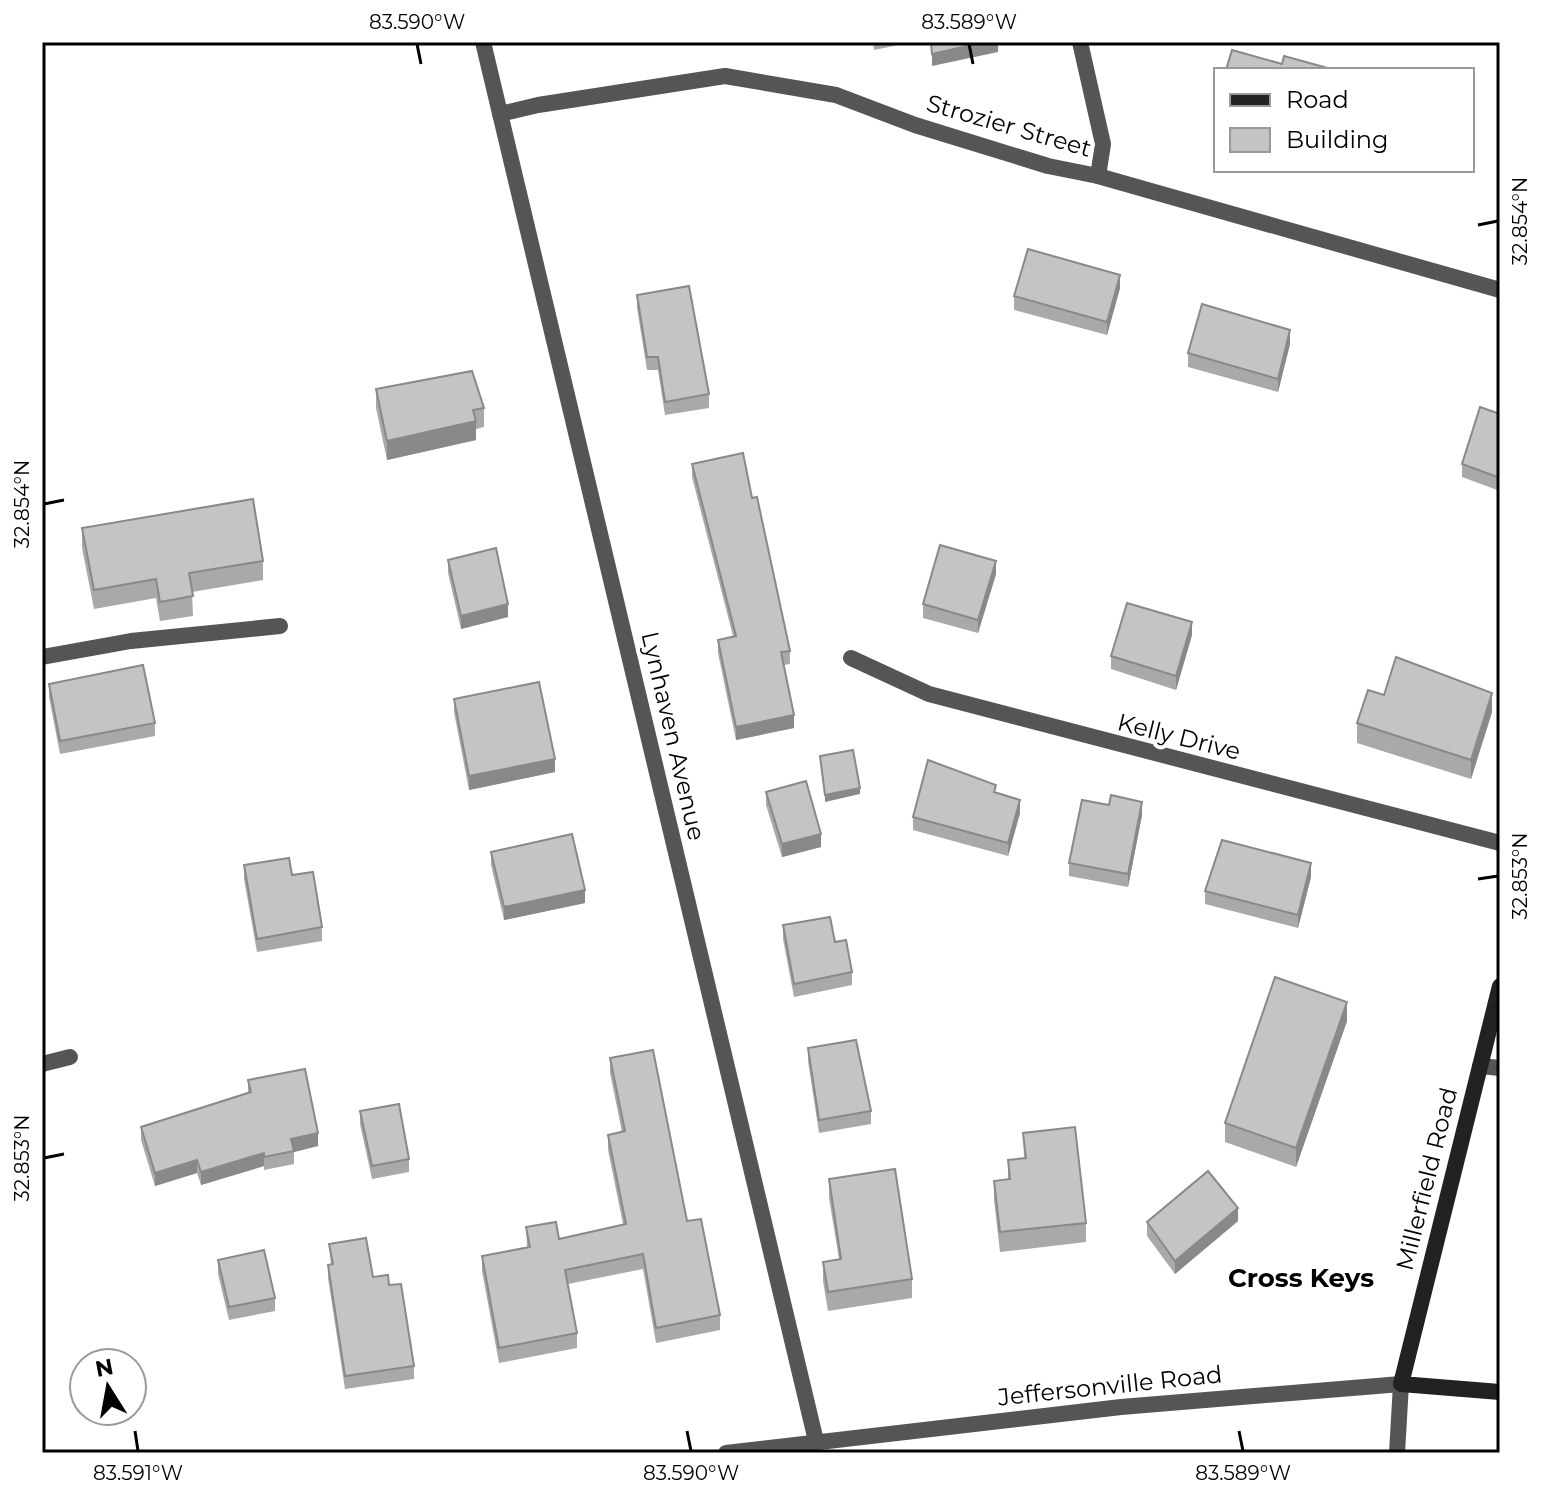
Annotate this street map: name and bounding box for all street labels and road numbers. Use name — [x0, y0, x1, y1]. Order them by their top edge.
street label: Strozier Street — [923, 88, 1095, 163]
street label: Lynhaven Avenue — [635, 628, 712, 843]
street label: Kelly Drive — [1114, 707, 1244, 766]
street label: Millerfield Road — [1390, 1084, 1463, 1273]
street label: Jeffersonville Road — [995, 1359, 1224, 1412]

